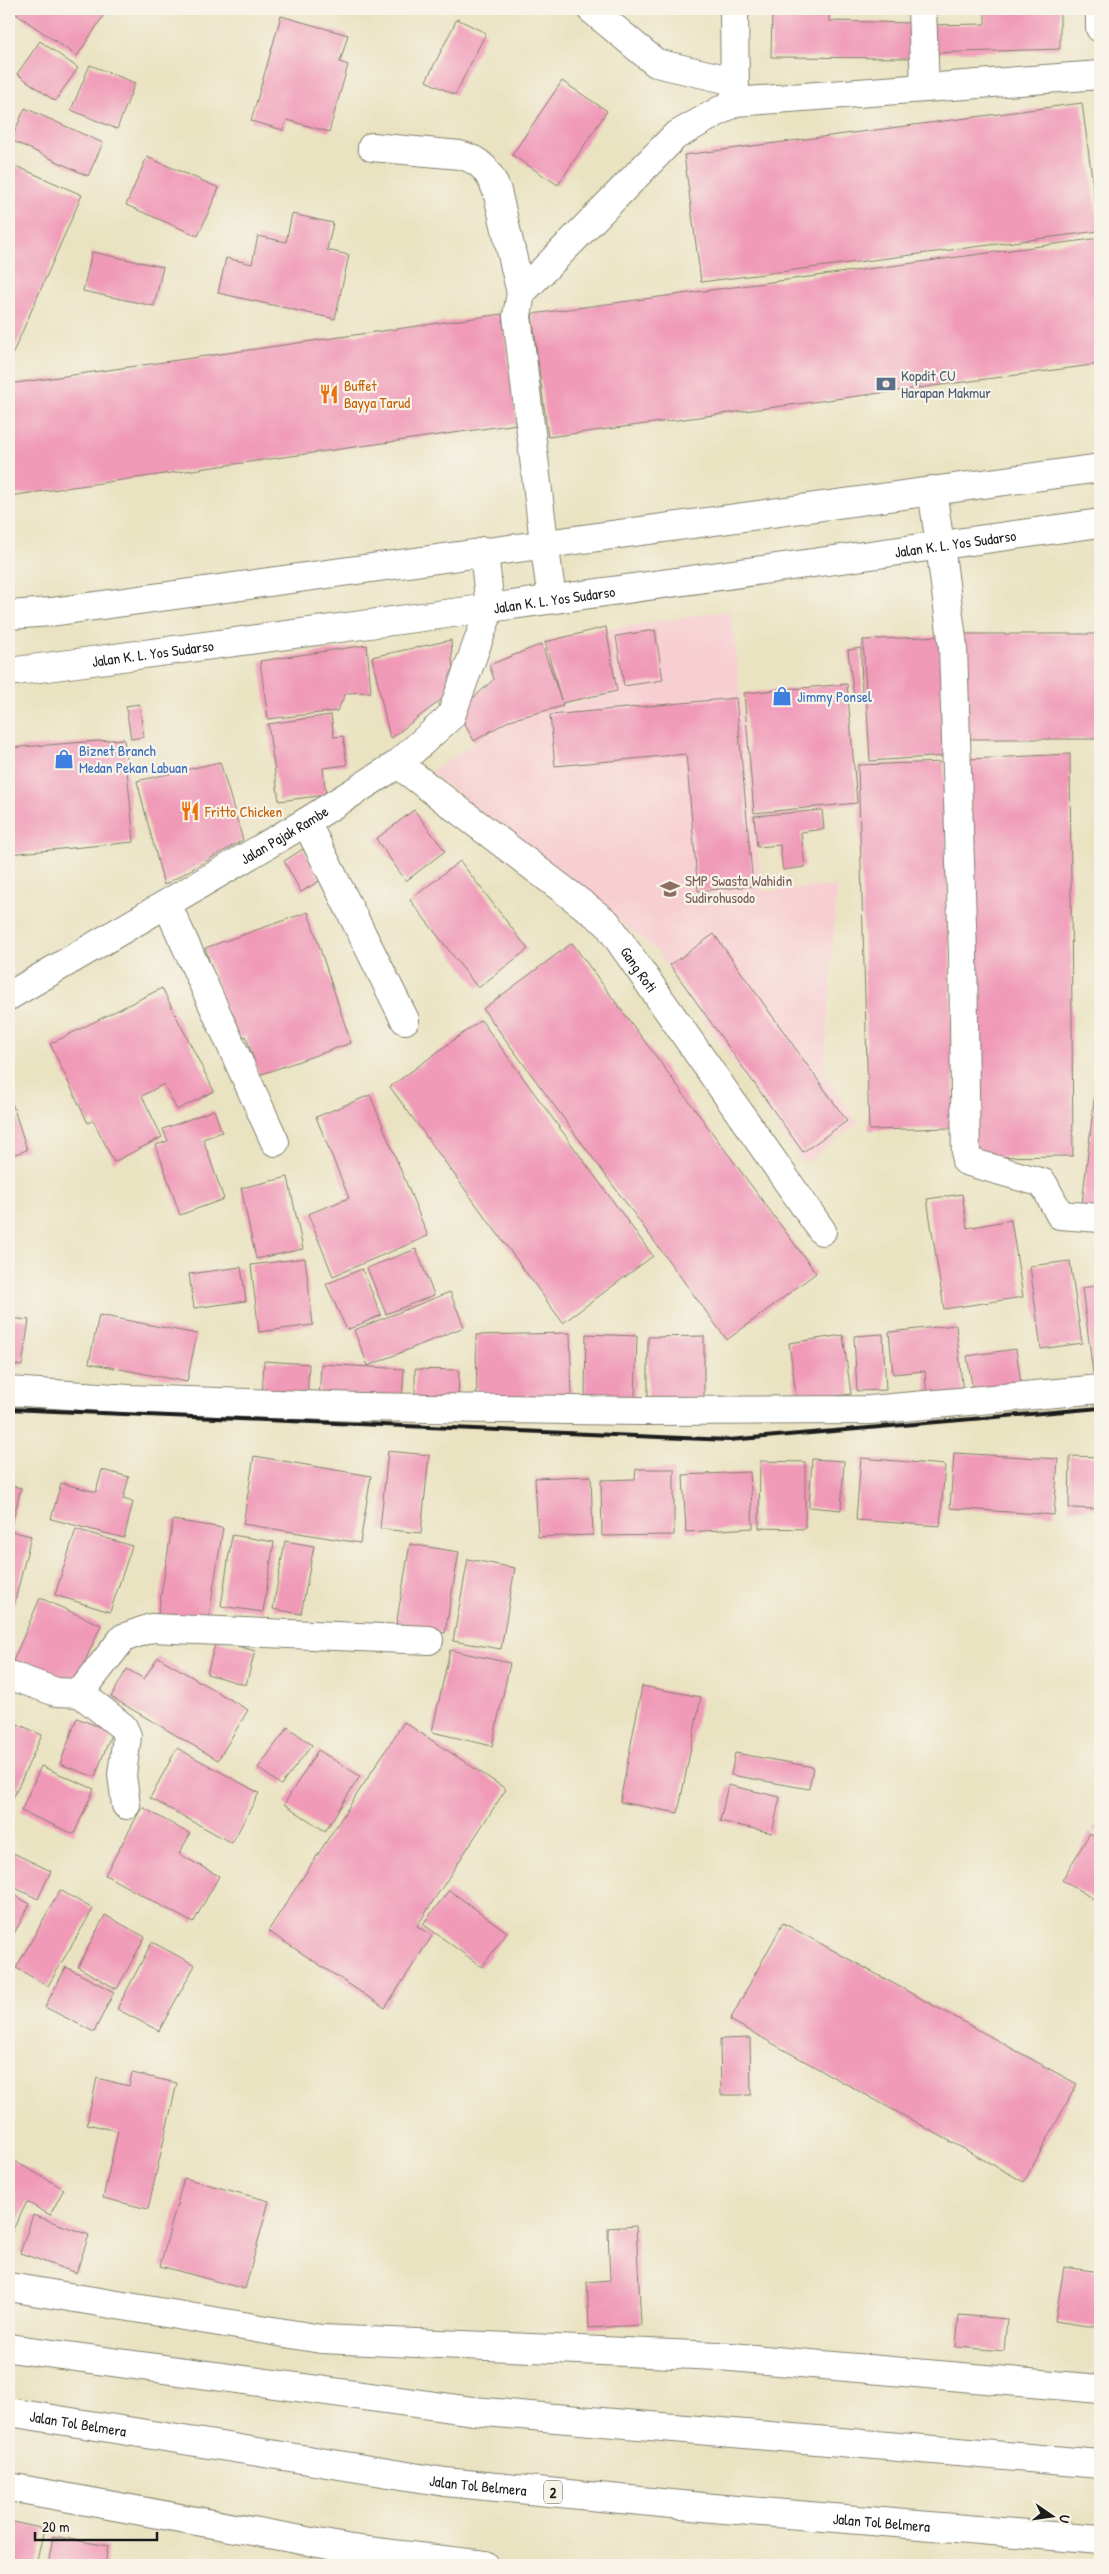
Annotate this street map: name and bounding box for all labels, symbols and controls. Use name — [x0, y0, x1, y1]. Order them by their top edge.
place label: Kopdit CU Harapan Makmur — [901, 365, 991, 403]
bank icon: Kopdit CU Harapan Makmur — [875, 373, 897, 395]
place label: Buffet Bayya Tarud — [344, 375, 410, 413]
restaurant icon: Buffet Bayya Tarud — [318, 383, 340, 405]
street label: Jalan K. L. Yos Sudarso — [893, 524, 1017, 562]
street label: Jalan K. L. Yos Sudarso — [492, 580, 616, 618]
street label: Jalan K. L. Yos Sudarso — [91, 634, 215, 671]
shop icon: Jimmy Ponsel — [771, 685, 793, 707]
place label: Jimmy Ponsel — [797, 686, 872, 707]
place label: Biznet Branch Medan Pekan Labuan — [79, 740, 188, 778]
shop icon: Biznet Branch Medan Pekan Labuan — [53, 748, 75, 770]
restaurant icon: Fritto Chicken — [179, 800, 201, 822]
street label: Jalan Pajak Rambe — [236, 800, 332, 869]
place label: Fritto Chicken — [204, 801, 282, 822]
place label: SMP Swasta Wahidin Sudirohusodo — [685, 870, 792, 908]
school or university icon: SMP Swasta Wahidin Sudirohusodo — [659, 878, 681, 900]
street label: Gang Roti — [616, 942, 663, 996]
street label: Jalan Tol Belmera — [28, 2405, 128, 2441]
street label: Jalan Tol Belmera — [428, 2469, 528, 2500]
road number: 2 — [544, 2480, 562, 2504]
north arrow — [1026, 2492, 1076, 2542]
street label: Jalan Tol Belmera — [832, 2507, 931, 2536]
scale bar — [35, 2509, 158, 2541]
text: U — [1055, 2513, 1075, 2525]
text: 20 m — [42, 2516, 69, 2537]

